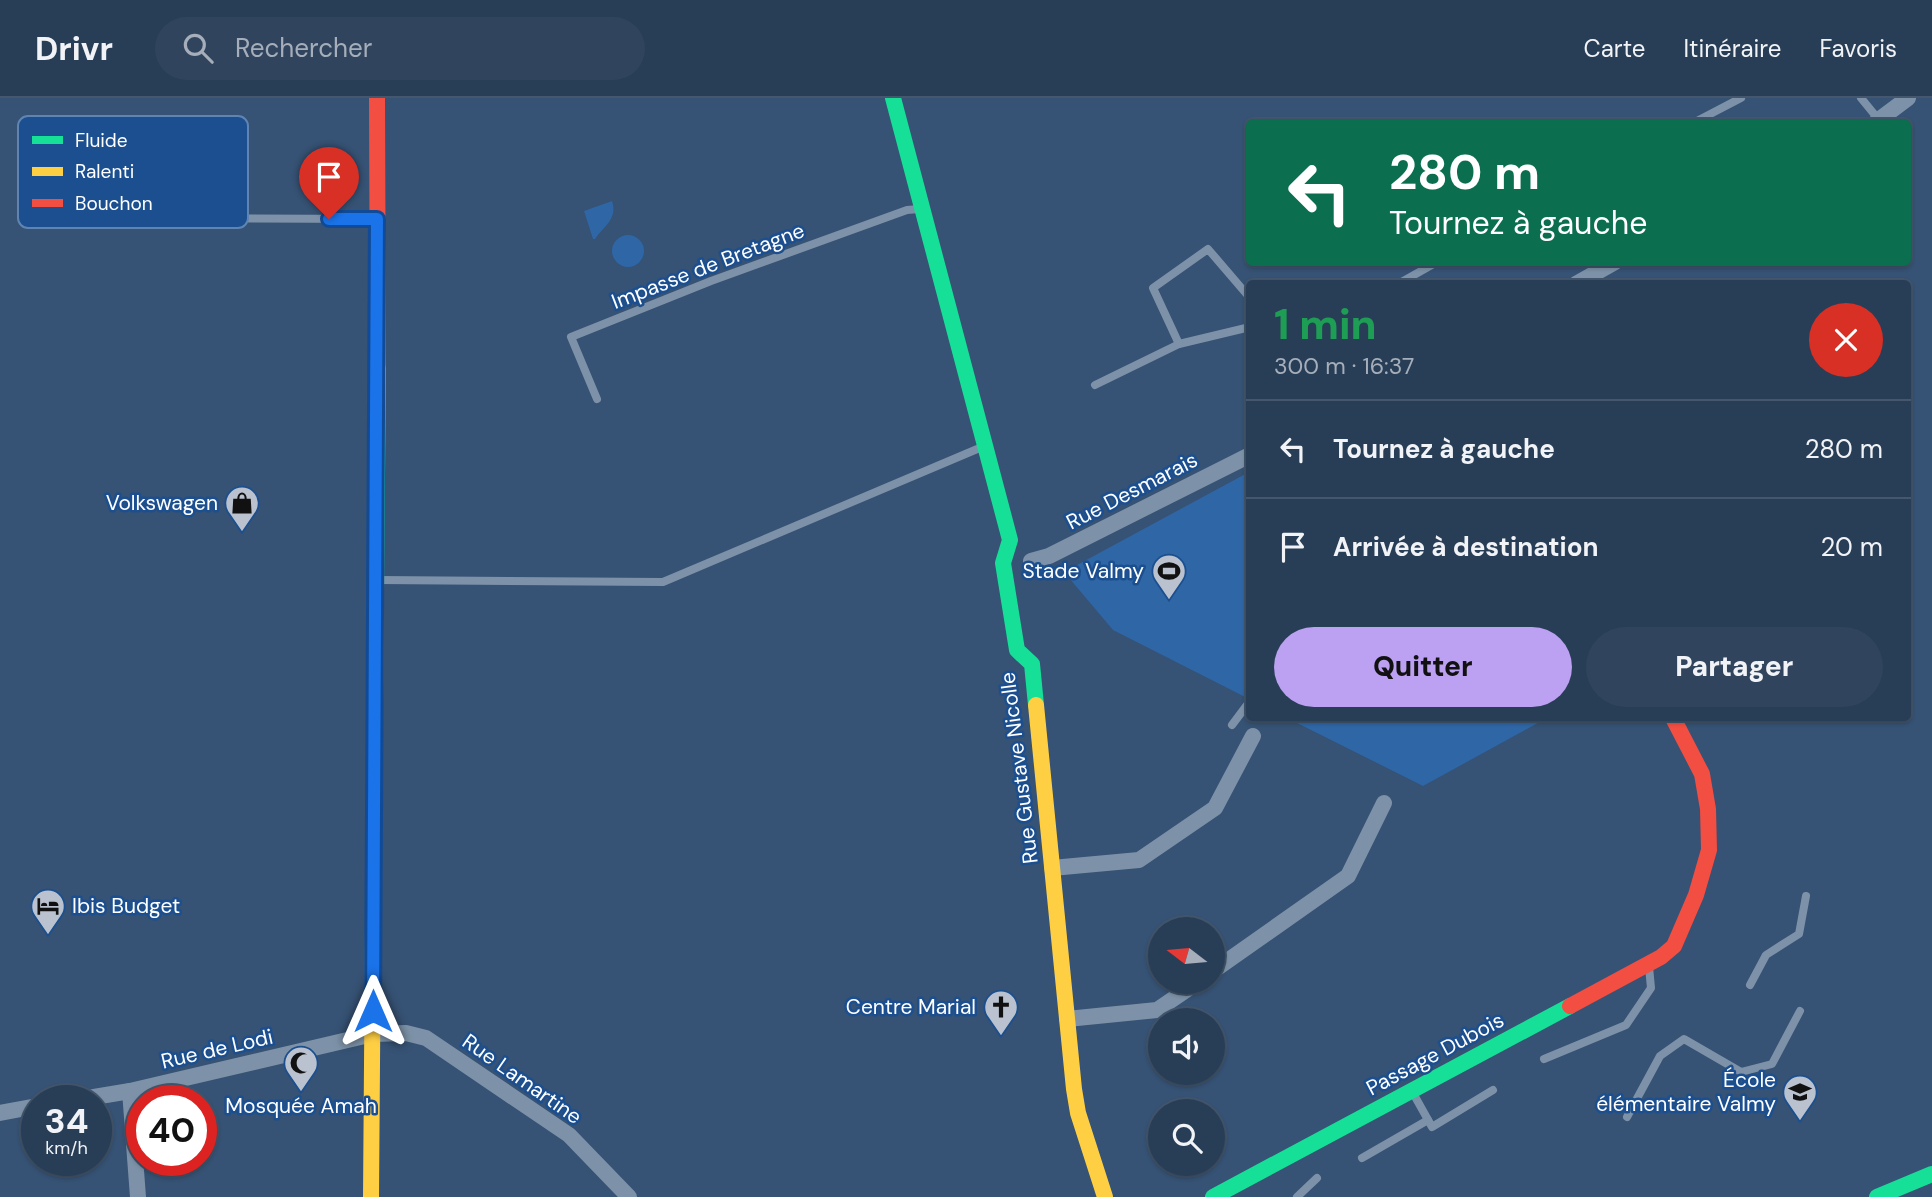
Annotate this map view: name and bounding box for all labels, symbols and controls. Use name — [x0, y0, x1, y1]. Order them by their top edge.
search box — [155, 17, 645, 80]
text: Drivr — [35, 27, 113, 70]
icon: search — [179, 29, 217, 67]
text: Rechercher — [235, 31, 372, 65]
text: Carte — [1584, 33, 1645, 64]
text: Itinéraire — [1683, 33, 1781, 64]
text: Favoris — [1819, 33, 1897, 64]
legend — [18, 116, 248, 228]
text: Fluide — [75, 128, 128, 153]
text: 280 m — [1389, 140, 1540, 204]
pin — [299, 147, 359, 219]
icon: left — [1274, 147, 1365, 238]
icon: arrive — [310, 158, 348, 196]
text: Ralenti — [75, 159, 134, 184]
text: Bouchon — [75, 191, 153, 216]
text: Tournez à gauche — [1389, 202, 1647, 244]
street label: Impasse de Bretagne — [608, 216, 809, 316]
text: 1 min — [1274, 297, 1377, 352]
button: close — [1809, 303, 1883, 377]
text: 300 m · 16:37 — [1274, 351, 1414, 381]
icon: left — [1274, 430, 1312, 468]
text: Tournez à gauche — [1333, 432, 1555, 466]
text: 280 m — [1805, 432, 1883, 466]
street label: Rue Desmarais — [1062, 446, 1202, 536]
shop icon: Volkswagen — [223, 484, 261, 533]
place label: Volkswagen — [106, 489, 218, 517]
icon: arrive — [1274, 528, 1312, 566]
text: Arrivée à destination — [1333, 530, 1599, 564]
text: 20 m — [1820, 530, 1883, 564]
sports icon: Stade Valmy — [1150, 552, 1188, 601]
place label: Stade Valmy — [1022, 557, 1144, 585]
button: Quitter — [1274, 627, 1572, 707]
button: Partager — [1586, 627, 1883, 707]
street label: Rue Gustave Nicolle — [993, 671, 1045, 865]
hotel icon: Ibis Budget — [29, 887, 67, 936]
place label: Ibis Budget — [72, 892, 180, 920]
north arrow — [1148, 917, 1225, 994]
map controls — [1148, 917, 1225, 1176]
position arrow — [336, 974, 410, 1048]
church icon: Centre Marial — [982, 988, 1020, 1037]
place label: Centre Marial — [846, 993, 976, 1021]
street label: Passage Dubois — [1361, 1006, 1509, 1102]
button: sound — [1148, 1008, 1225, 1085]
street label: Rue de Lodi — [158, 1023, 276, 1075]
street label: Rue Lamartine — [457, 1027, 587, 1131]
mosque icon: Mosquée Amah — [282, 1044, 320, 1093]
place label: École élémentaire Valmy — [1596, 1066, 1776, 1118]
school or university icon: École élémentaire Valmy — [1781, 1073, 1819, 1122]
speed limit sign: 40 — [126, 1085, 217, 1176]
place label: Mosquée Amah — [225, 1092, 377, 1120]
text: 34 — [45, 1098, 88, 1144]
button: search — [1148, 1099, 1225, 1176]
text: km/h — [45, 1136, 88, 1160]

